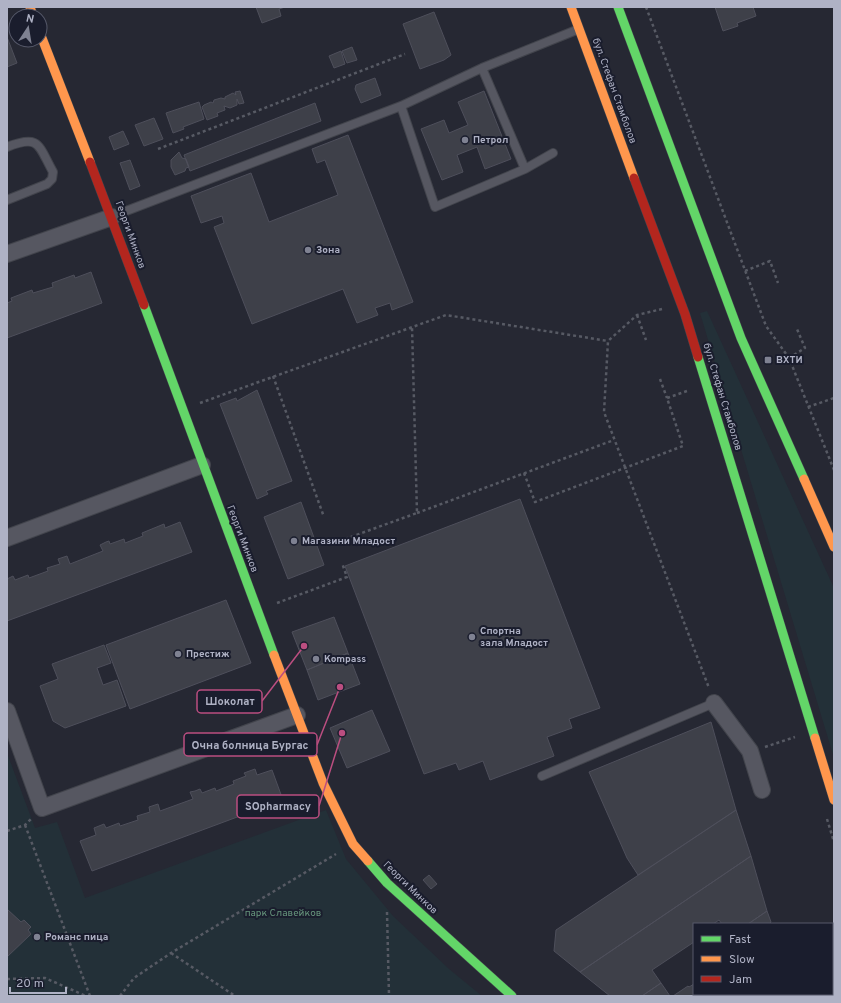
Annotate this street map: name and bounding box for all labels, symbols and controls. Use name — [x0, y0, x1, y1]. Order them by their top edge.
north arrow — [8, 8, 48, 48]
text: N — [25, 12, 35, 27]
street label: бул. Стефан Стамболов — [589, 36, 639, 146]
place label: Петрол — [473, 134, 508, 147]
marker: Петрол — [460, 135, 470, 145]
street label: Георги Минков — [112, 199, 148, 271]
place label: Зона — [316, 244, 340, 257]
marker: Зона — [303, 245, 313, 255]
street label: бул. Стефан Стамболов — [699, 342, 745, 452]
place label: ВХТИ — [776, 354, 803, 367]
marker: ВХТИ — [763, 355, 773, 365]
street label: Георги Минков — [223, 504, 261, 574]
place label: Магазини Mладост — [302, 535, 395, 548]
marker: Магазини Mладост — [289, 536, 299, 546]
place label: Спортна зала Младост — [480, 625, 548, 650]
marker: Спортна зала Младост — [467, 632, 477, 642]
place label: Престиж — [186, 648, 230, 661]
marker: Престиж — [173, 649, 183, 659]
place label: Kompass — [324, 653, 366, 666]
marker: Kompass — [311, 654, 321, 664]
callout: Шоколат — [197, 690, 262, 713]
text: Шоколат — [205, 695, 255, 709]
callout: Oчна болница Бургас — [184, 733, 317, 756]
text: Oчна болница Бургас — [191, 739, 309, 753]
callout: SOpharmacy — [237, 795, 319, 818]
text: SOpharmacy — [245, 800, 311, 814]
street label: Георги Минков — [380, 859, 440, 917]
park label: парк Славейков — [245, 907, 321, 920]
legend — [693, 923, 833, 995]
place label: Романс пица — [45, 931, 108, 944]
marker: Романс пица — [32, 932, 42, 942]
text: Fast — [729, 932, 751, 948]
text: Slow — [729, 952, 755, 968]
scale bar — [10, 969, 66, 995]
text: Jam — [729, 972, 752, 988]
text: 20 m — [16, 976, 44, 992]

